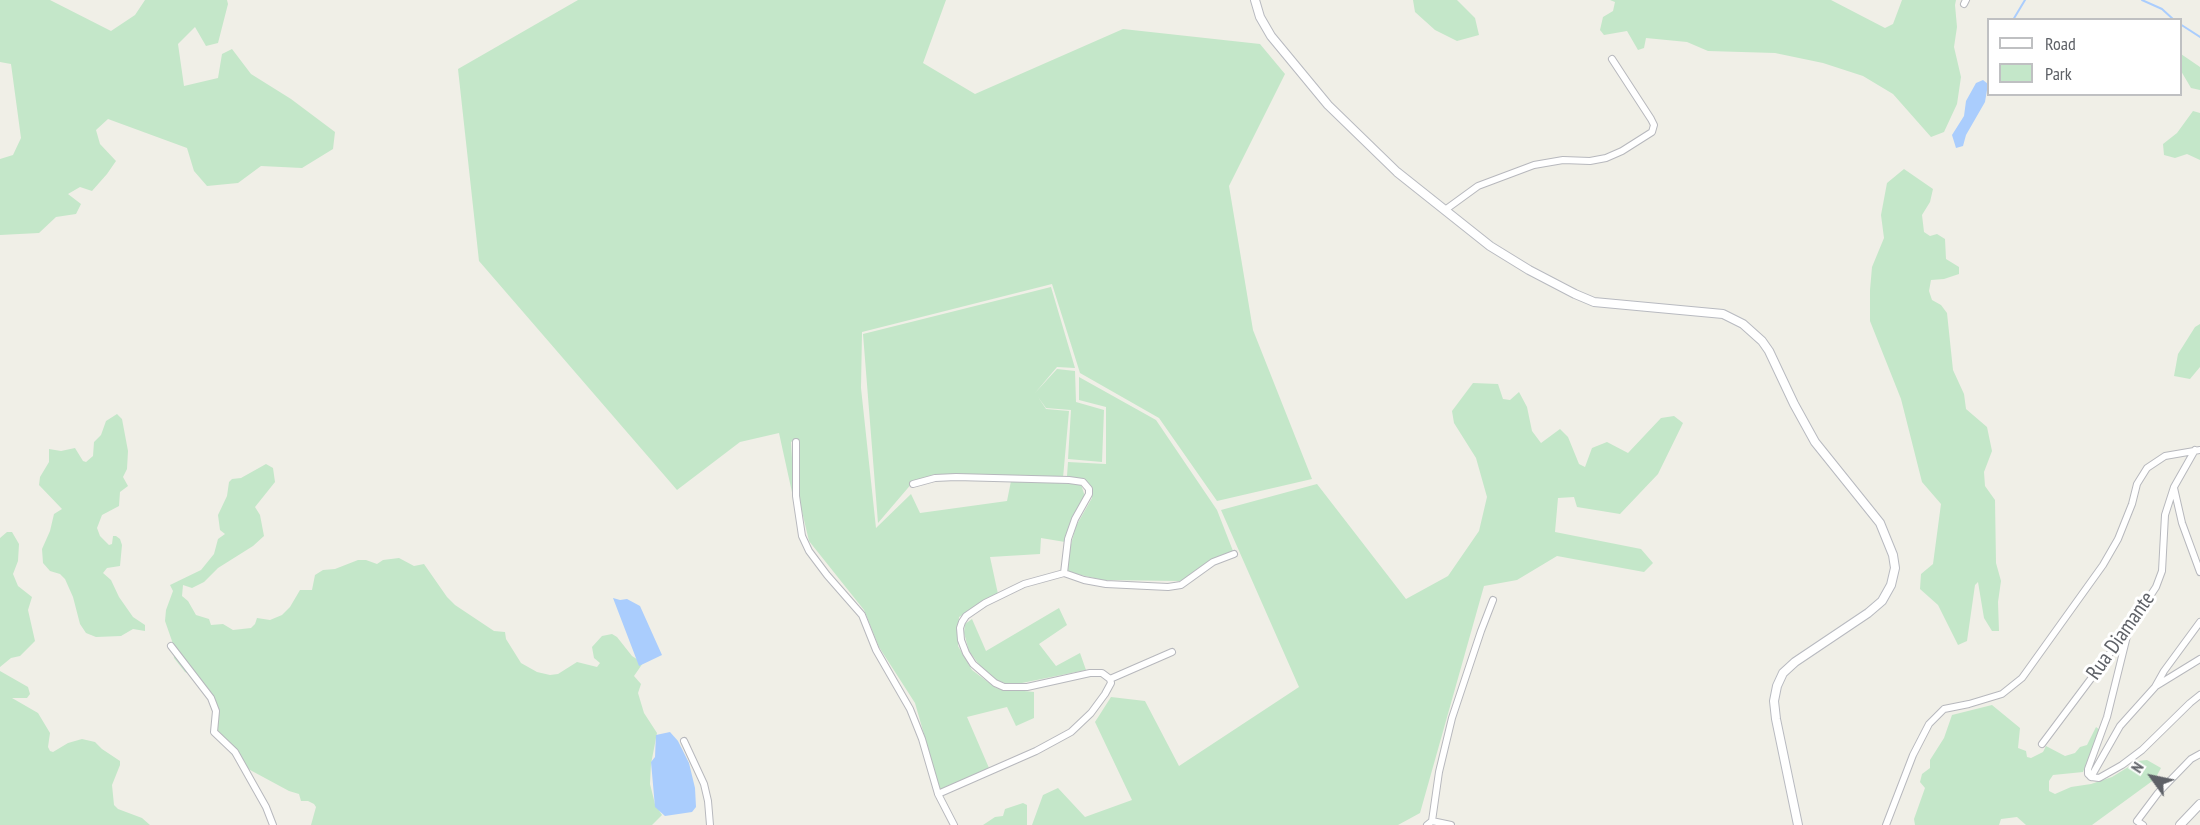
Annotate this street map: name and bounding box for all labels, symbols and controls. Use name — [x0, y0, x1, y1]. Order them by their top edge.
legend — [1987, 18, 2182, 96]
text: Road — [2045, 32, 2076, 55]
text: Park — [2045, 62, 2072, 85]
street label: Rua Diamante — [2082, 587, 2160, 685]
north arrow — [2122, 747, 2182, 807]
text: N — [2126, 758, 2148, 776]

